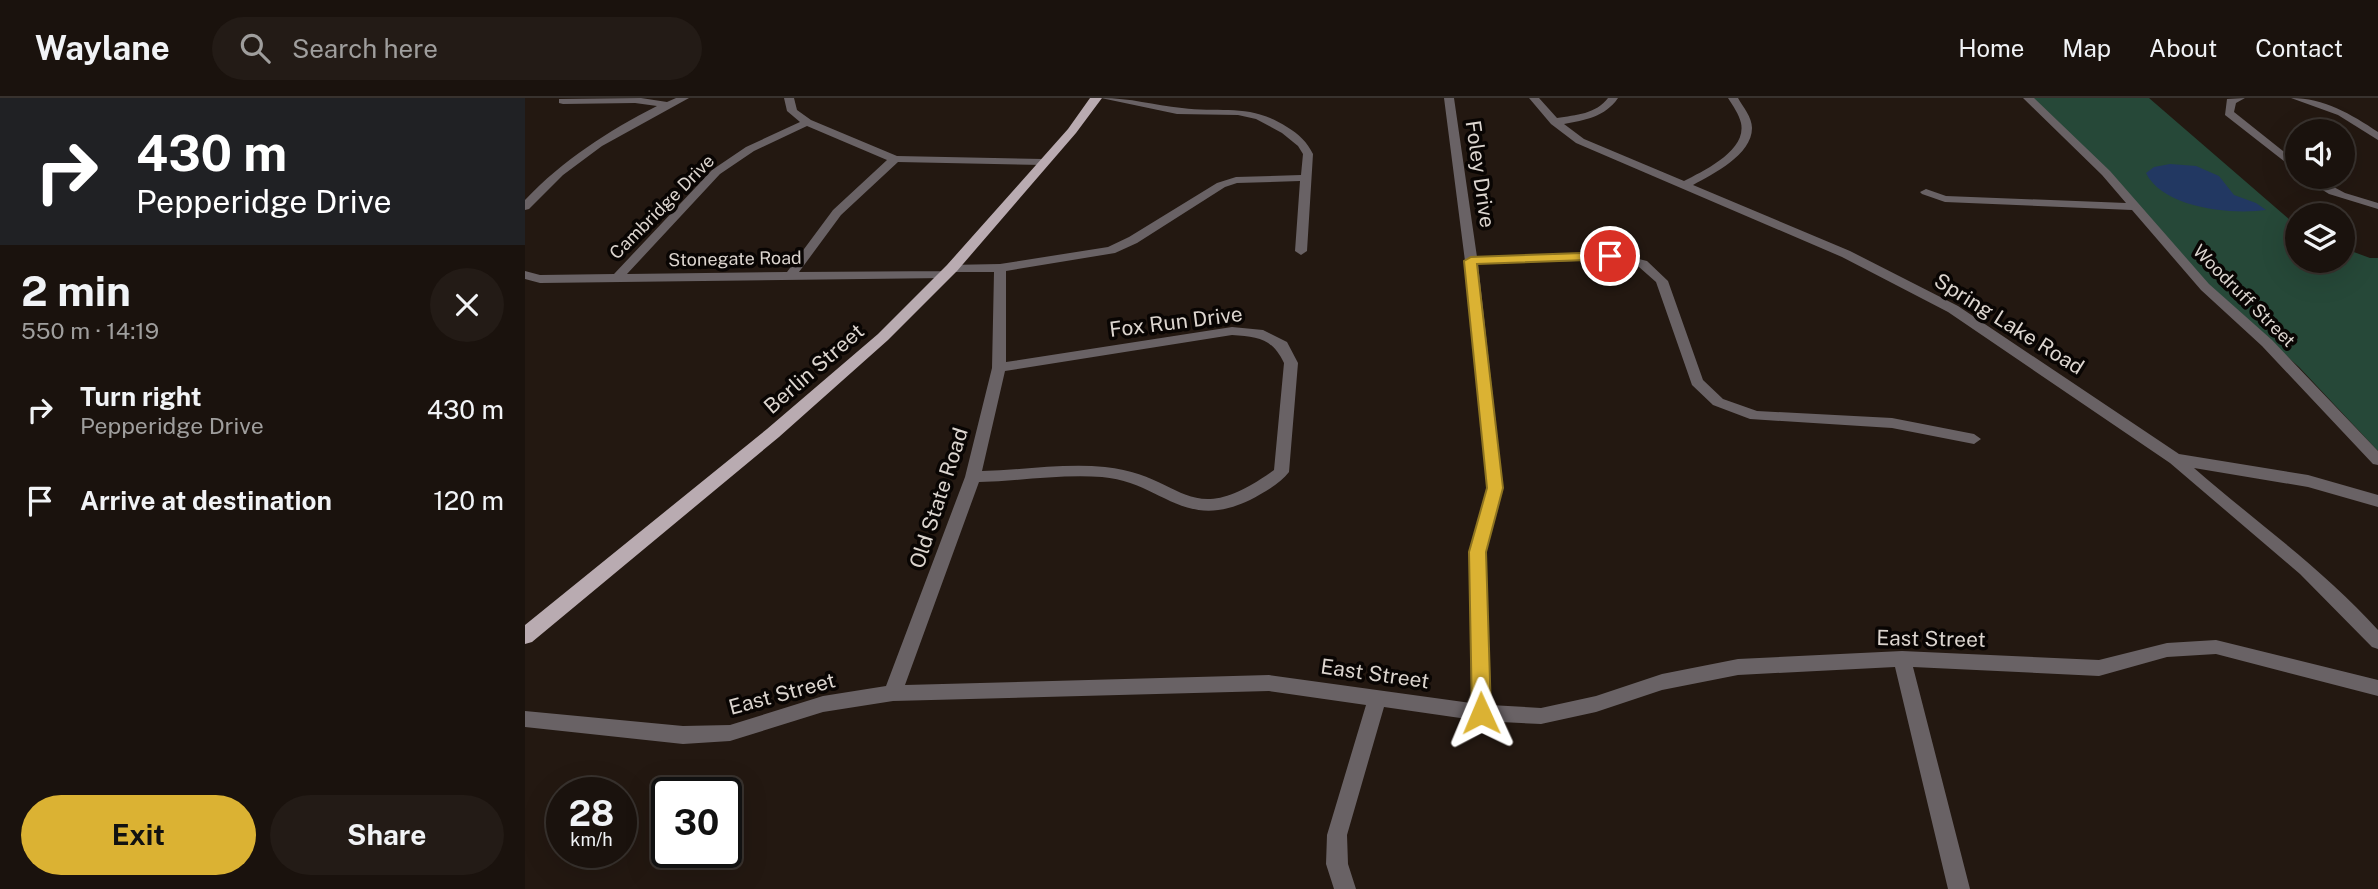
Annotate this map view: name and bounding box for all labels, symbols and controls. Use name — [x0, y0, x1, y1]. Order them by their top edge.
search box — [212, 17, 702, 80]
text: Waylane — [35, 29, 170, 67]
icon: search — [236, 29, 274, 67]
text: Search here — [292, 33, 438, 64]
text: Home — [1958, 34, 2024, 62]
text: Map — [2062, 34, 2111, 62]
text: About — [2149, 34, 2217, 62]
text: Contact — [2255, 34, 2343, 62]
street label: Foley Drive — [1461, 119, 1500, 229]
map controls — [2285, 119, 2355, 273]
button: sound — [2285, 119, 2355, 189]
text: 430 m — [136, 124, 287, 182]
icon: right — [21, 126, 112, 217]
street label: Cambridge Drive — [605, 150, 718, 263]
text: Pepperidge Drive — [136, 183, 392, 220]
button: layers — [2285, 203, 2355, 273]
pin — [1580, 226, 1640, 286]
icon: arrive — [1591, 237, 1629, 275]
street label: Woodruff Street — [2189, 240, 2300, 351]
street label: Stonegate Road — [668, 247, 802, 270]
text: 2 min — [21, 266, 131, 315]
street label: Spring Lake Road — [1930, 267, 2089, 380]
button: close — [430, 268, 504, 342]
street label: Fox Run Drive — [1108, 301, 1244, 342]
text: 550 m · 14:19 — [21, 317, 159, 344]
street label: Berlin Street — [759, 318, 869, 419]
text: Turn right — [80, 381, 202, 412]
icon: right — [21, 391, 59, 429]
text: 430 m — [427, 394, 504, 425]
text: Pepperidge Drive — [80, 412, 264, 439]
street label: Old State Road — [904, 424, 973, 571]
icon: arrive — [21, 482, 59, 520]
text: Arrive at destination — [80, 485, 332, 516]
text: 120 m — [433, 485, 504, 516]
street label: East Street — [1876, 625, 1986, 652]
street label: East Street — [1319, 654, 1431, 693]
street label: East Street — [726, 667, 838, 720]
position arrow — [1444, 676, 1518, 750]
speed limit sign: 30 — [651, 777, 742, 868]
text: 28 — [569, 793, 614, 834]
button: Exit — [21, 795, 256, 875]
button: Share — [270, 795, 504, 875]
text: km/h — [570, 829, 613, 850]

